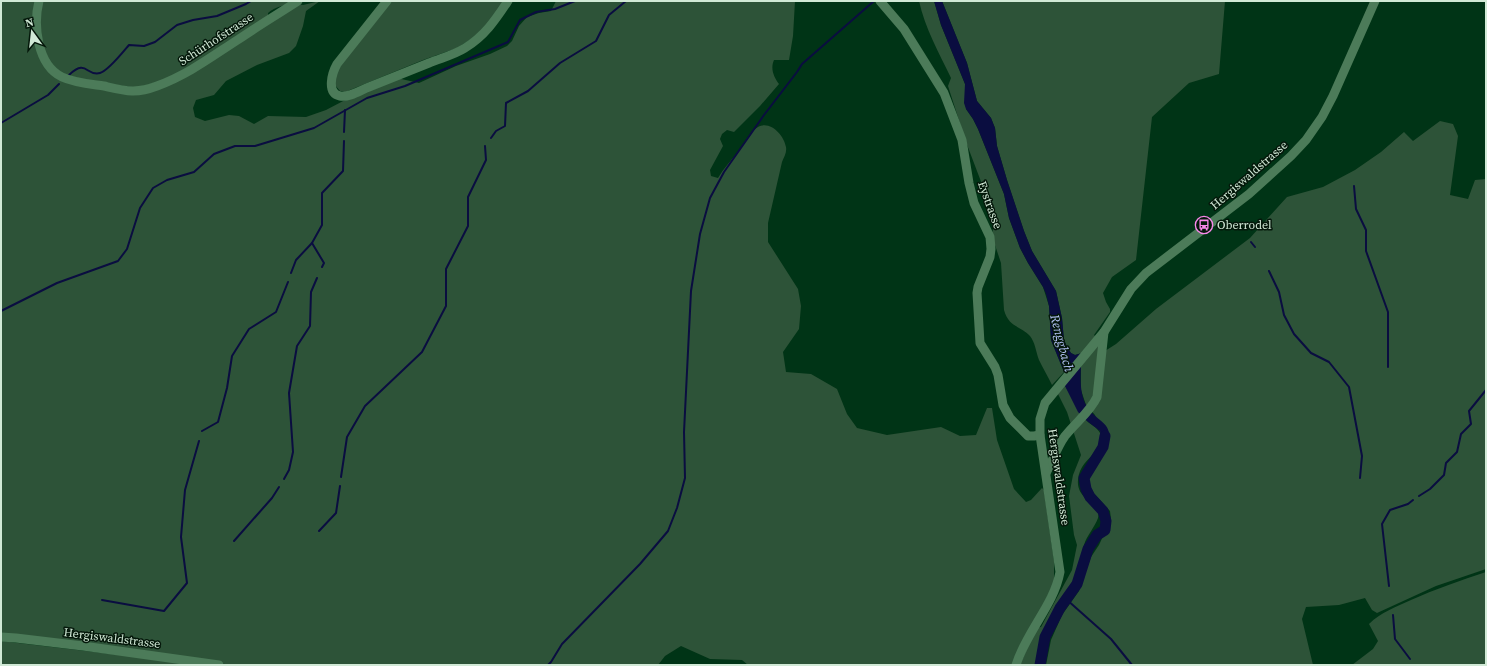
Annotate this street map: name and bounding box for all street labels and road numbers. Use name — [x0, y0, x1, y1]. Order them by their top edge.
street label: Schürhofstrasse — [176, 9, 256, 69]
street label: Hergiswaldstrasse — [1207, 137, 1291, 213]
street label: Eystrasse — [974, 179, 1006, 231]
street label: Hergiswaldstrasse — [1044, 428, 1074, 526]
street label: Hergiswaldstrasse — [63, 624, 161, 652]

